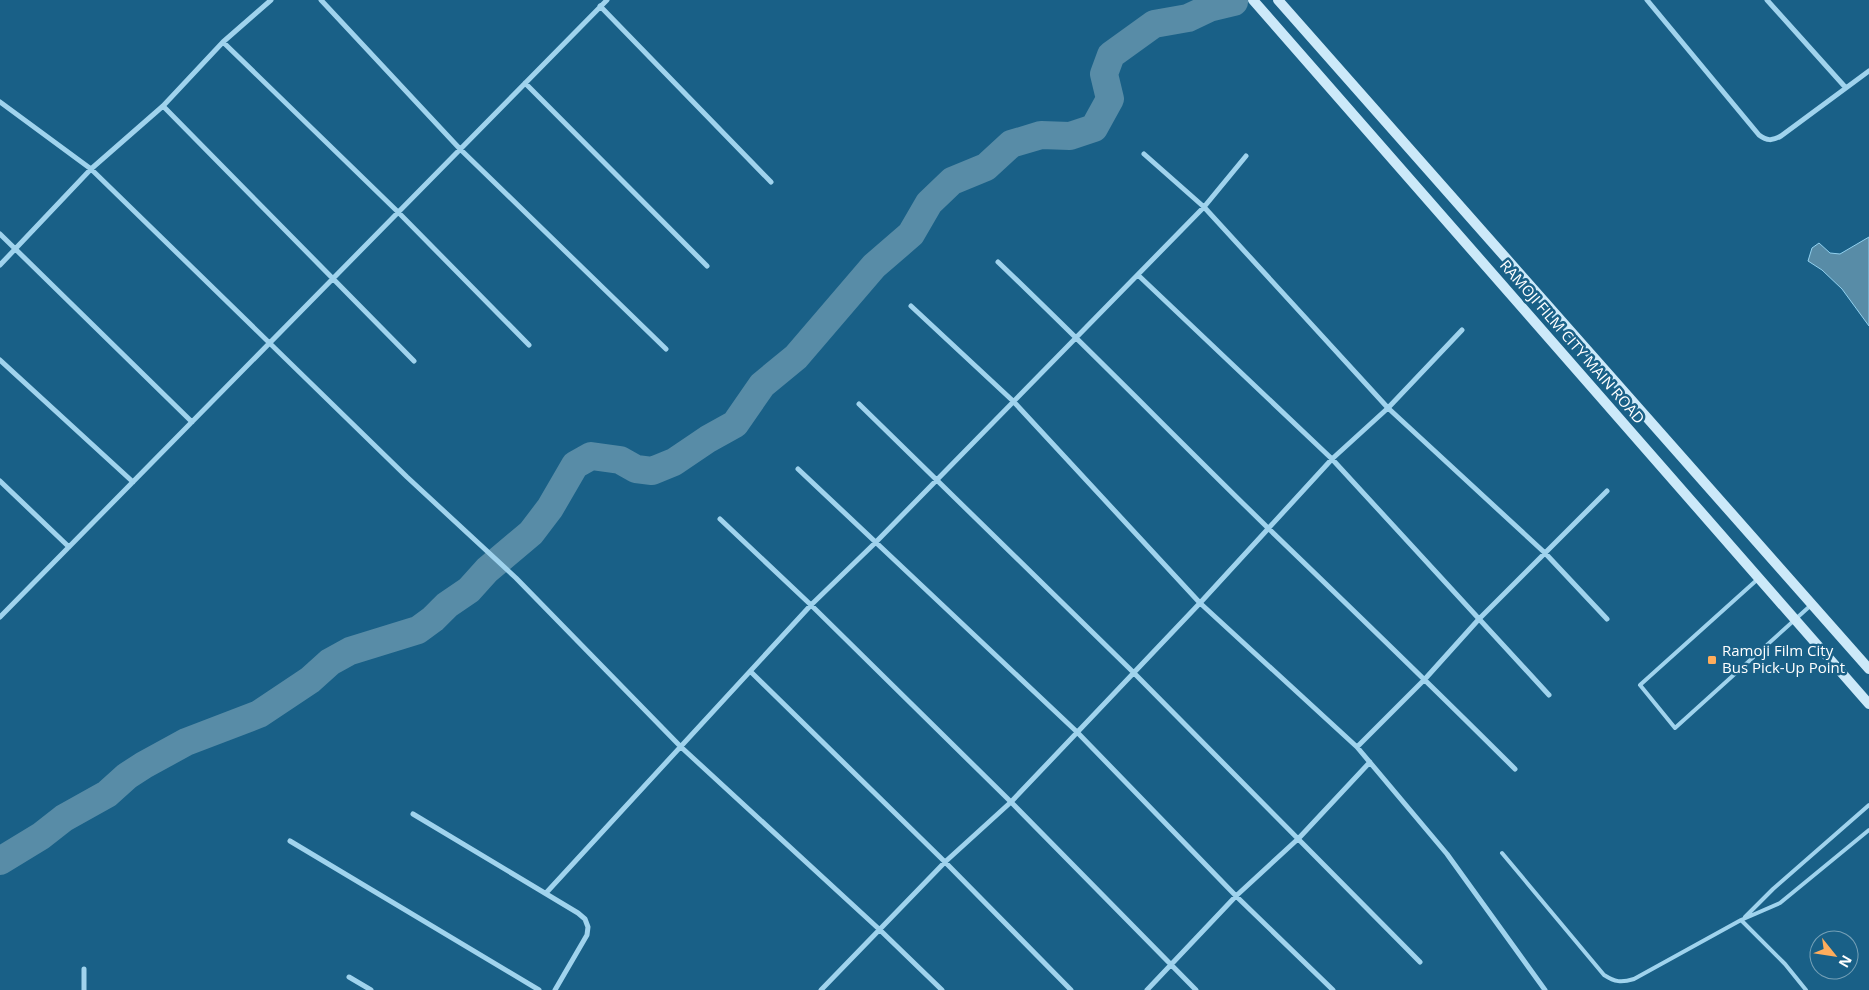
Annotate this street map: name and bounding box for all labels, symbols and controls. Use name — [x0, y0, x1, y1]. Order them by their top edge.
street label: RAMOJI FILM CITY MAIN ROAD — [1496, 255, 1650, 428]
place label: Ramoji Film City Bus Pick-Up Point — [1722, 640, 1845, 677]
marker: Ramoji Film City Bus Pick-Up Point — [1706, 654, 1718, 666]
north arrow — [1809, 930, 1859, 980]
text: N — [1835, 952, 1857, 971]

